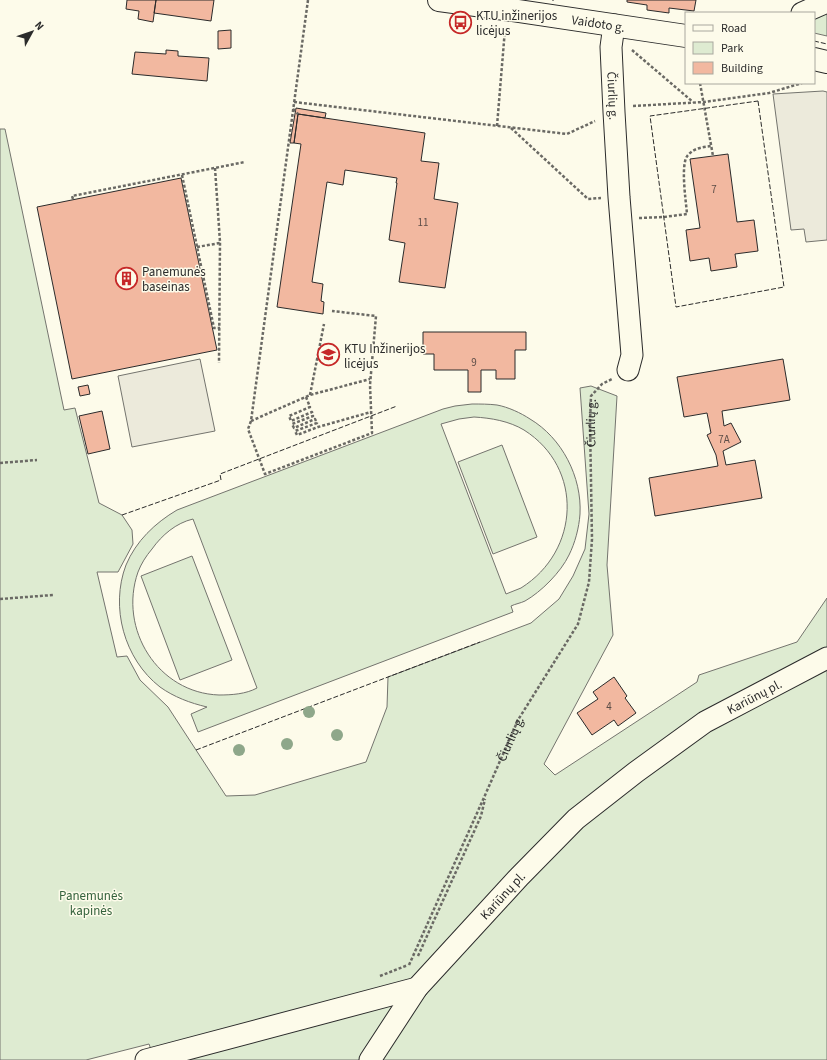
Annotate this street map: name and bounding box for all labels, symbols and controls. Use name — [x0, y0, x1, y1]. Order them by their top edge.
place label: KTU inžinerijos licėjus — [476, 7, 558, 40]
bus stop icon: KTU inžinerijos licėjus — [447, 9, 473, 35]
street label: Vaidoto g. — [570, 11, 626, 37]
north arrow — [12, 12, 52, 52]
legend — [685, 12, 815, 84]
text: N — [31, 18, 47, 34]
text: Road — [721, 20, 747, 37]
text: Park — [721, 40, 743, 57]
text: Building — [721, 60, 763, 77]
street label: Čiurlių g. — [602, 71, 622, 120]
house number: 7 — [711, 182, 717, 197]
house number: 11 — [418, 215, 428, 230]
place label: Panemunės baseinas — [142, 263, 206, 296]
building icon: Panemunės baseinas — [114, 265, 140, 291]
place label: KTU Inžinerijos licėjus — [344, 340, 426, 373]
school or university icon: KTU Inžinerijos licėjus — [316, 342, 342, 368]
house number: 9 — [471, 355, 477, 370]
street label: Čiurlių g. — [582, 398, 601, 447]
house number: 7A — [718, 432, 730, 447]
street label: Kariūnų pl. — [724, 675, 785, 719]
house number: 4 — [606, 699, 612, 714]
street label: Čiurlių g. — [493, 712, 529, 765]
street label: Kariūnų pl. — [476, 868, 530, 924]
park label: Panemunės kapinės — [59, 887, 123, 920]

